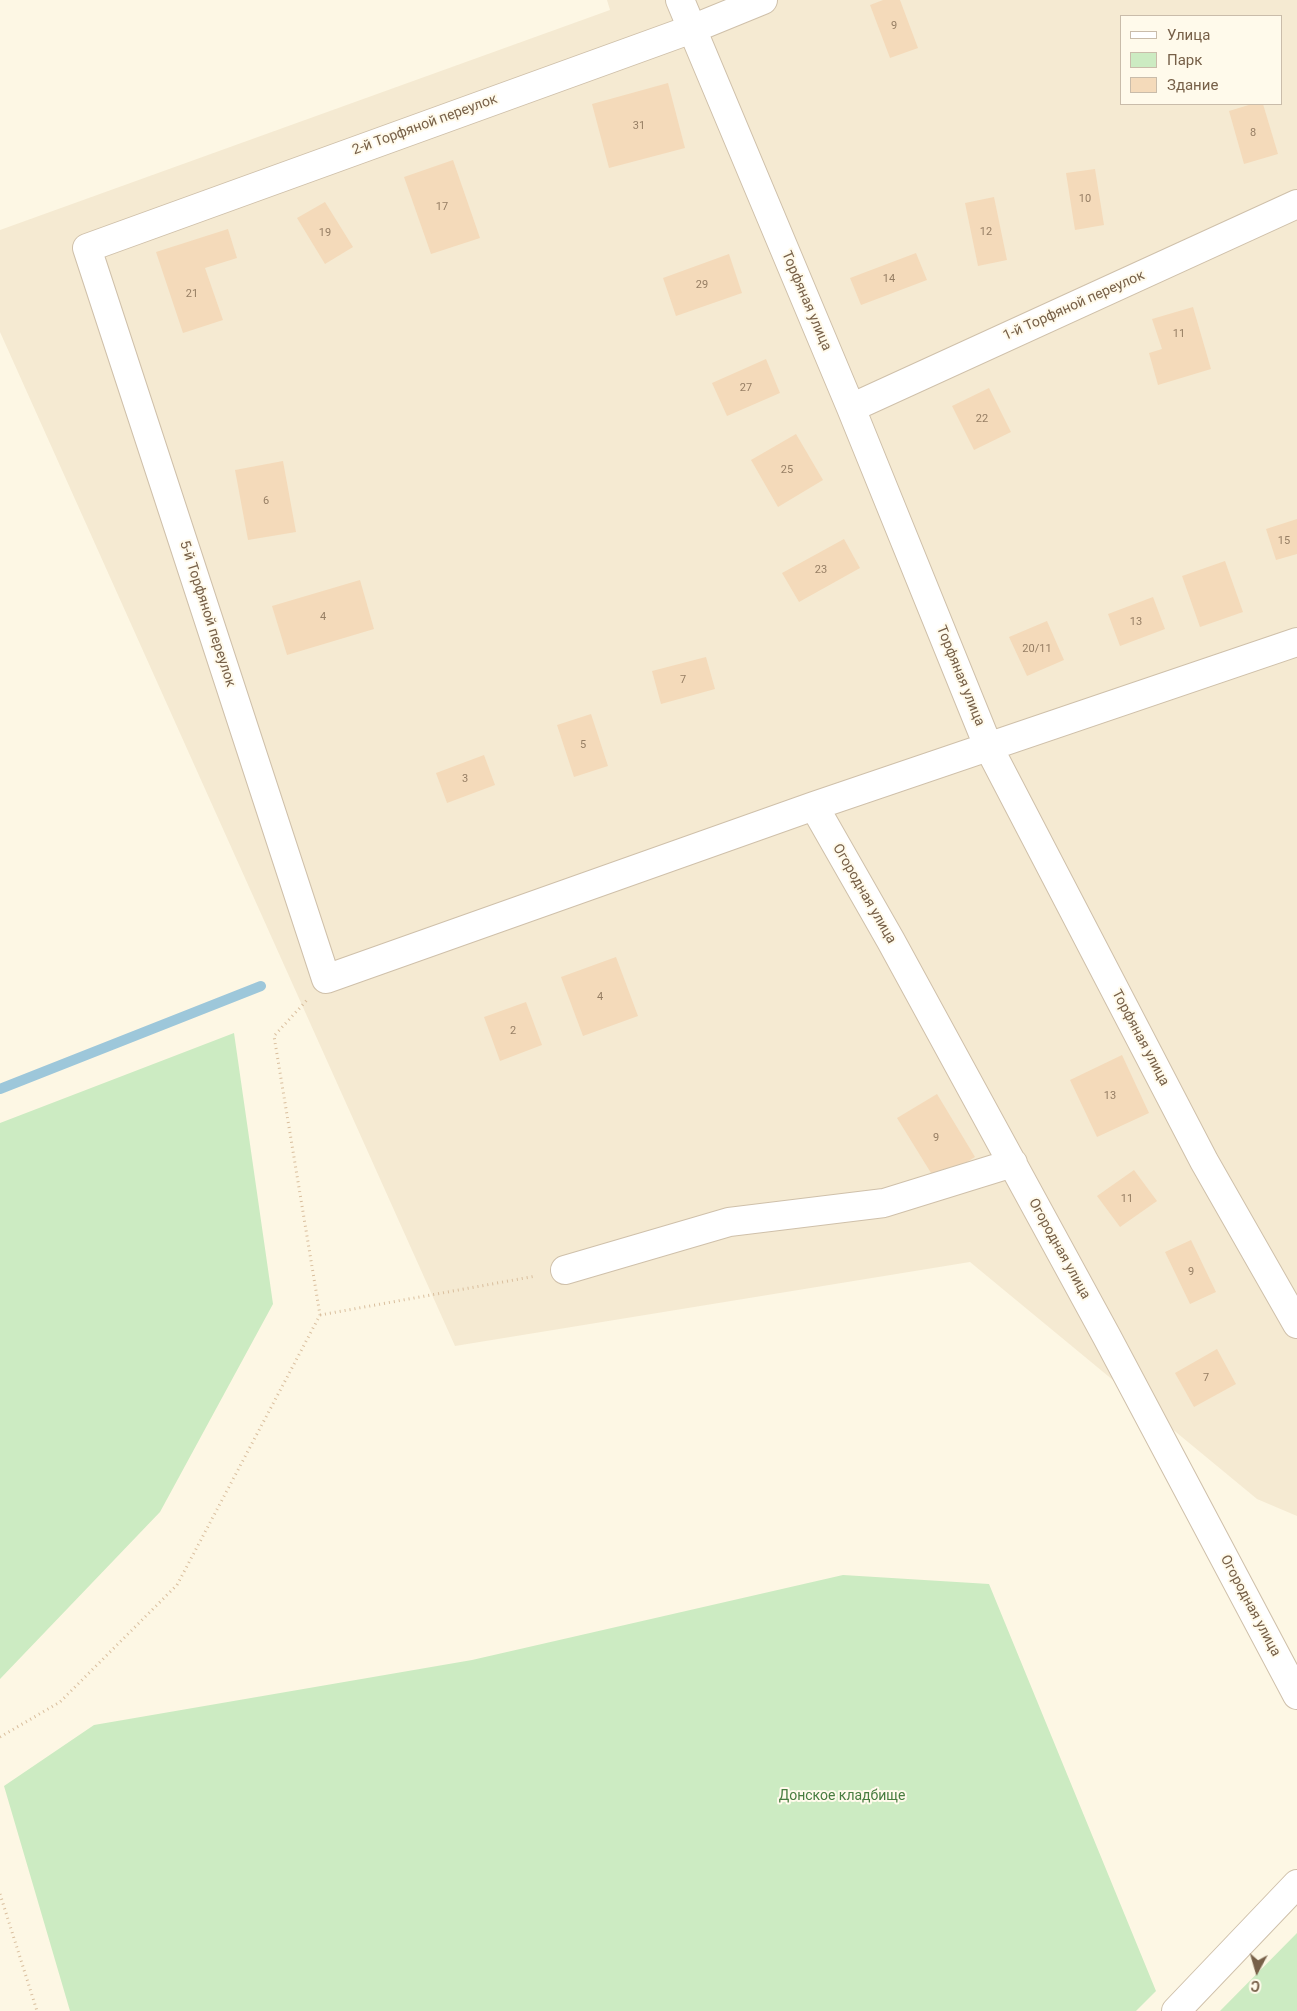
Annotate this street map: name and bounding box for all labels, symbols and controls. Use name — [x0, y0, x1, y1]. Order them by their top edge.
legend — [1120, 15, 1282, 105]
house number: 9 — [891, 19, 897, 33]
text: Улица — [1167, 26, 1210, 44]
text: Парк — [1167, 51, 1202, 69]
text: Здание — [1167, 76, 1218, 94]
street label: 2-й Торфяной переулок — [350, 91, 500, 159]
house number: 31 — [633, 119, 645, 133]
house number: 8 — [1250, 126, 1256, 140]
house number: 10 — [1079, 192, 1091, 206]
house number: 17 — [436, 200, 448, 214]
house number: 12 — [980, 225, 992, 239]
house number: 19 — [319, 226, 331, 240]
street label: Торфяная улица — [777, 249, 835, 353]
street label: 1-й Торфяной переулок — [1001, 267, 1147, 345]
house number: 14 — [883, 272, 895, 286]
house number: 29 — [696, 278, 708, 292]
house number: 21 — [186, 287, 198, 301]
house number: 11 — [1173, 327, 1185, 341]
house number: 27 — [740, 381, 752, 395]
house number: 22 — [976, 412, 988, 426]
house number: 25 — [781, 463, 793, 477]
house number: 6 — [263, 494, 269, 508]
house number: 15 — [1278, 534, 1290, 548]
street label: 5-й Торфяной переулок — [175, 539, 239, 689]
house number: 23 — [815, 563, 827, 577]
house number: 4 — [320, 610, 326, 624]
house number: 13 — [1130, 615, 1142, 629]
street label: Торфяная улица — [932, 623, 988, 729]
house number: 20/11 — [1022, 642, 1052, 656]
house number: 7 — [680, 673, 686, 687]
house number: 5 — [580, 738, 586, 752]
house number: 3 — [462, 772, 468, 786]
street label: Огородная улица — [829, 841, 899, 947]
street label: Торфяная улица — [1108, 987, 1172, 1089]
house number: 4 — [597, 990, 603, 1004]
house number: 2 — [510, 1024, 516, 1038]
house number: 13 — [1104, 1089, 1116, 1103]
house number: 9 — [933, 1131, 939, 1145]
house number: 11 — [1121, 1192, 1133, 1206]
street label: Огородная улица — [1024, 1196, 1094, 1302]
house number: 9 — [1188, 1265, 1194, 1279]
house number: 7 — [1203, 1371, 1209, 1385]
street label: Огородная улица — [1216, 1552, 1284, 1660]
park label: Донское кладбище — [779, 1788, 905, 1804]
north arrow — [1232, 1946, 1282, 1996]
text: С — [1250, 1977, 1261, 1994]

